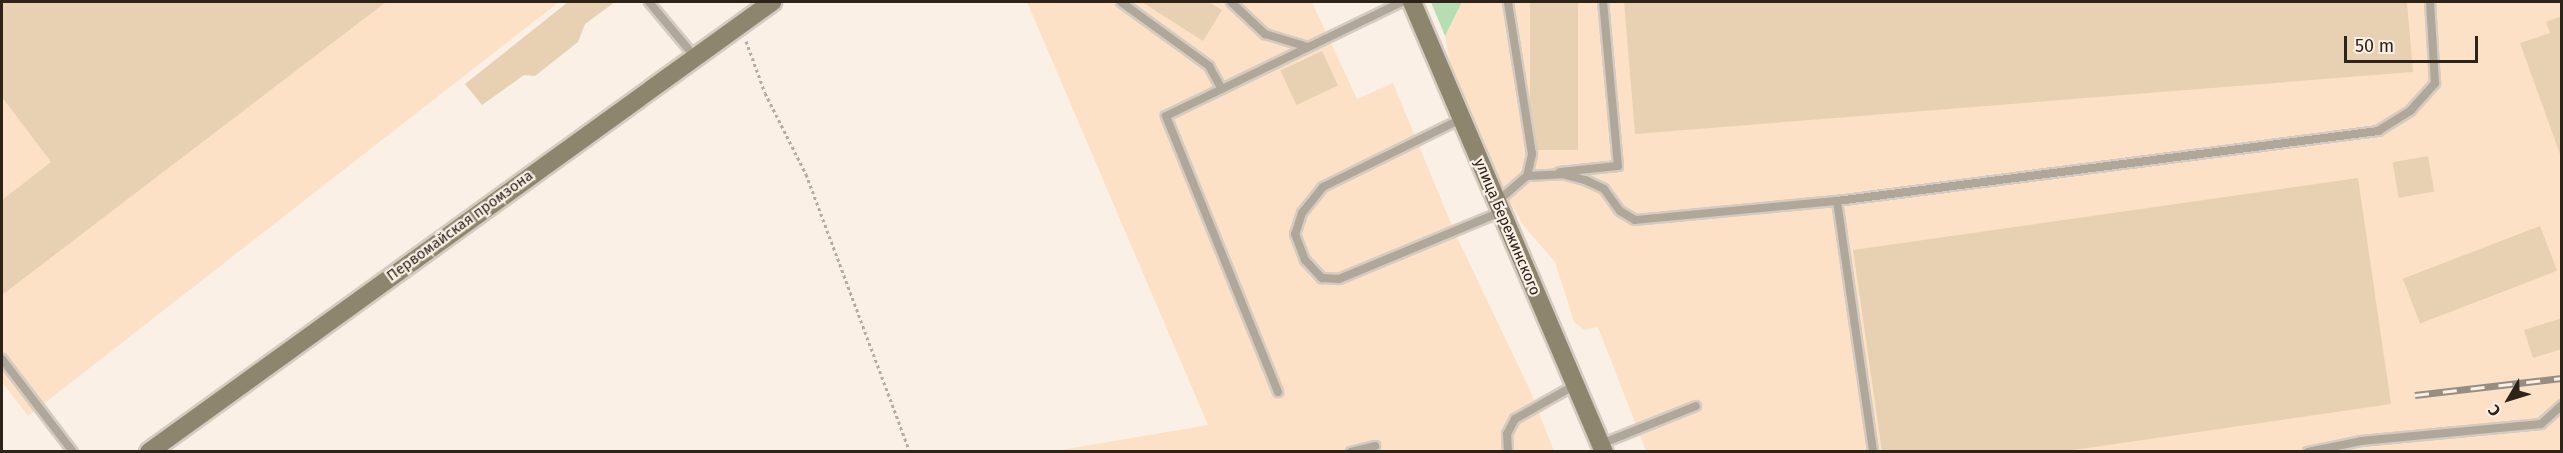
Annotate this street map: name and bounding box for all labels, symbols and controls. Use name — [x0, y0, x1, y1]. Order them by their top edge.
scale bar — [2347, 24, 2480, 62]
text: 50 m — [2355, 35, 2394, 57]
street label: улица Бережинского — [1470, 156, 1544, 298]
street label: Первомайская промзона — [383, 167, 537, 285]
north arrow — [2479, 369, 2539, 429]
text: С — [2484, 401, 2505, 420]

